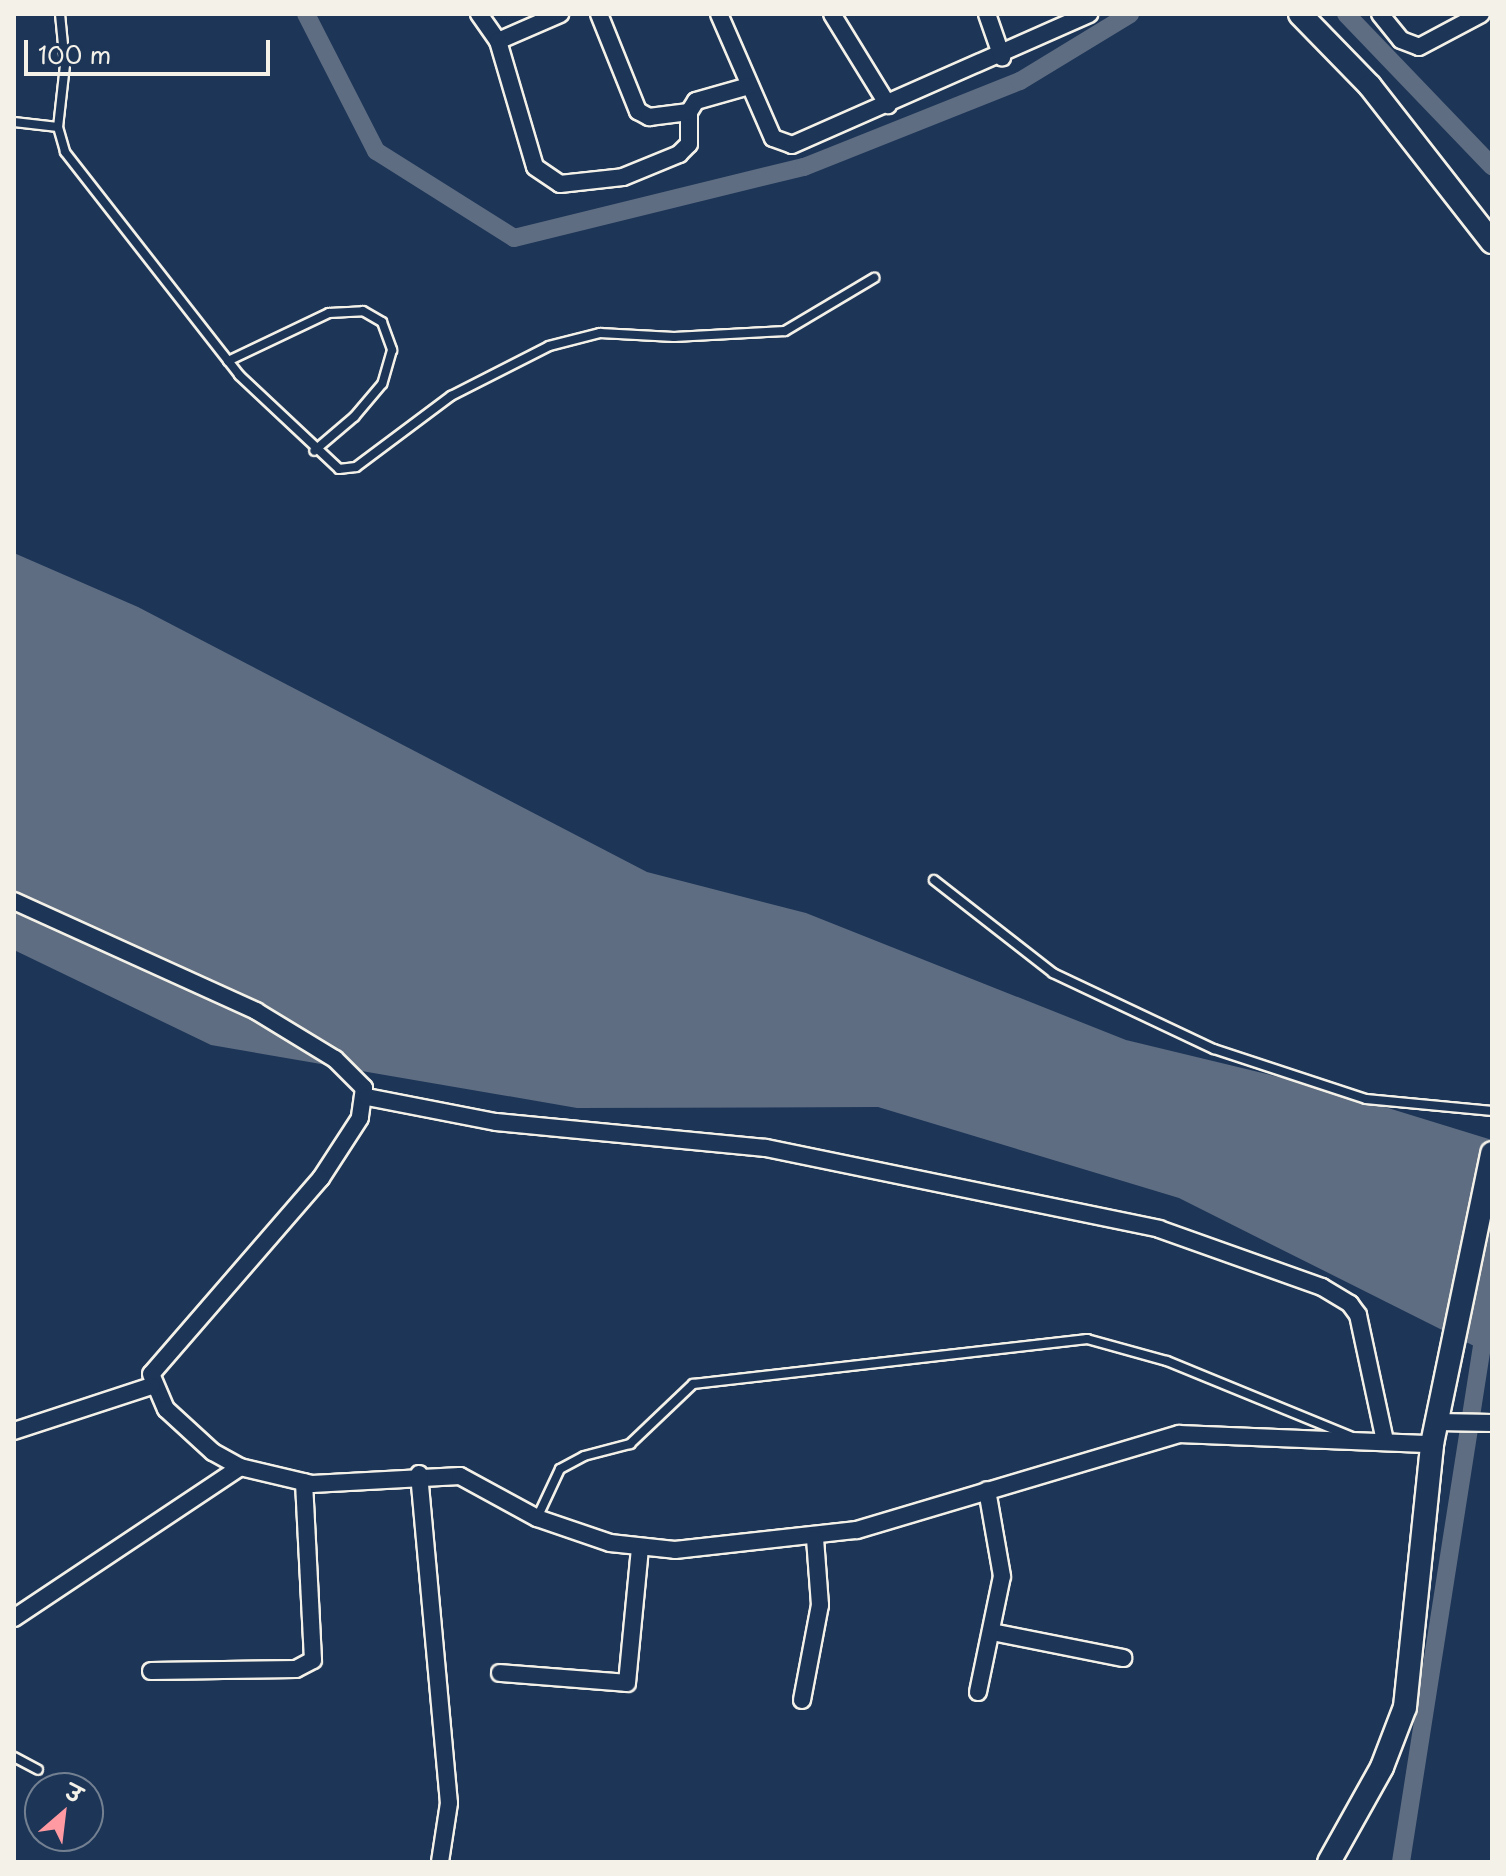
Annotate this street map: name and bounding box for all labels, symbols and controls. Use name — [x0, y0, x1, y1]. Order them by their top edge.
scale bar — [28, 24, 274, 74]
text: 100 m — [38, 36, 111, 72]
north arrow — [24, 1772, 104, 1852]
text: उ — [60, 1774, 89, 1810]

